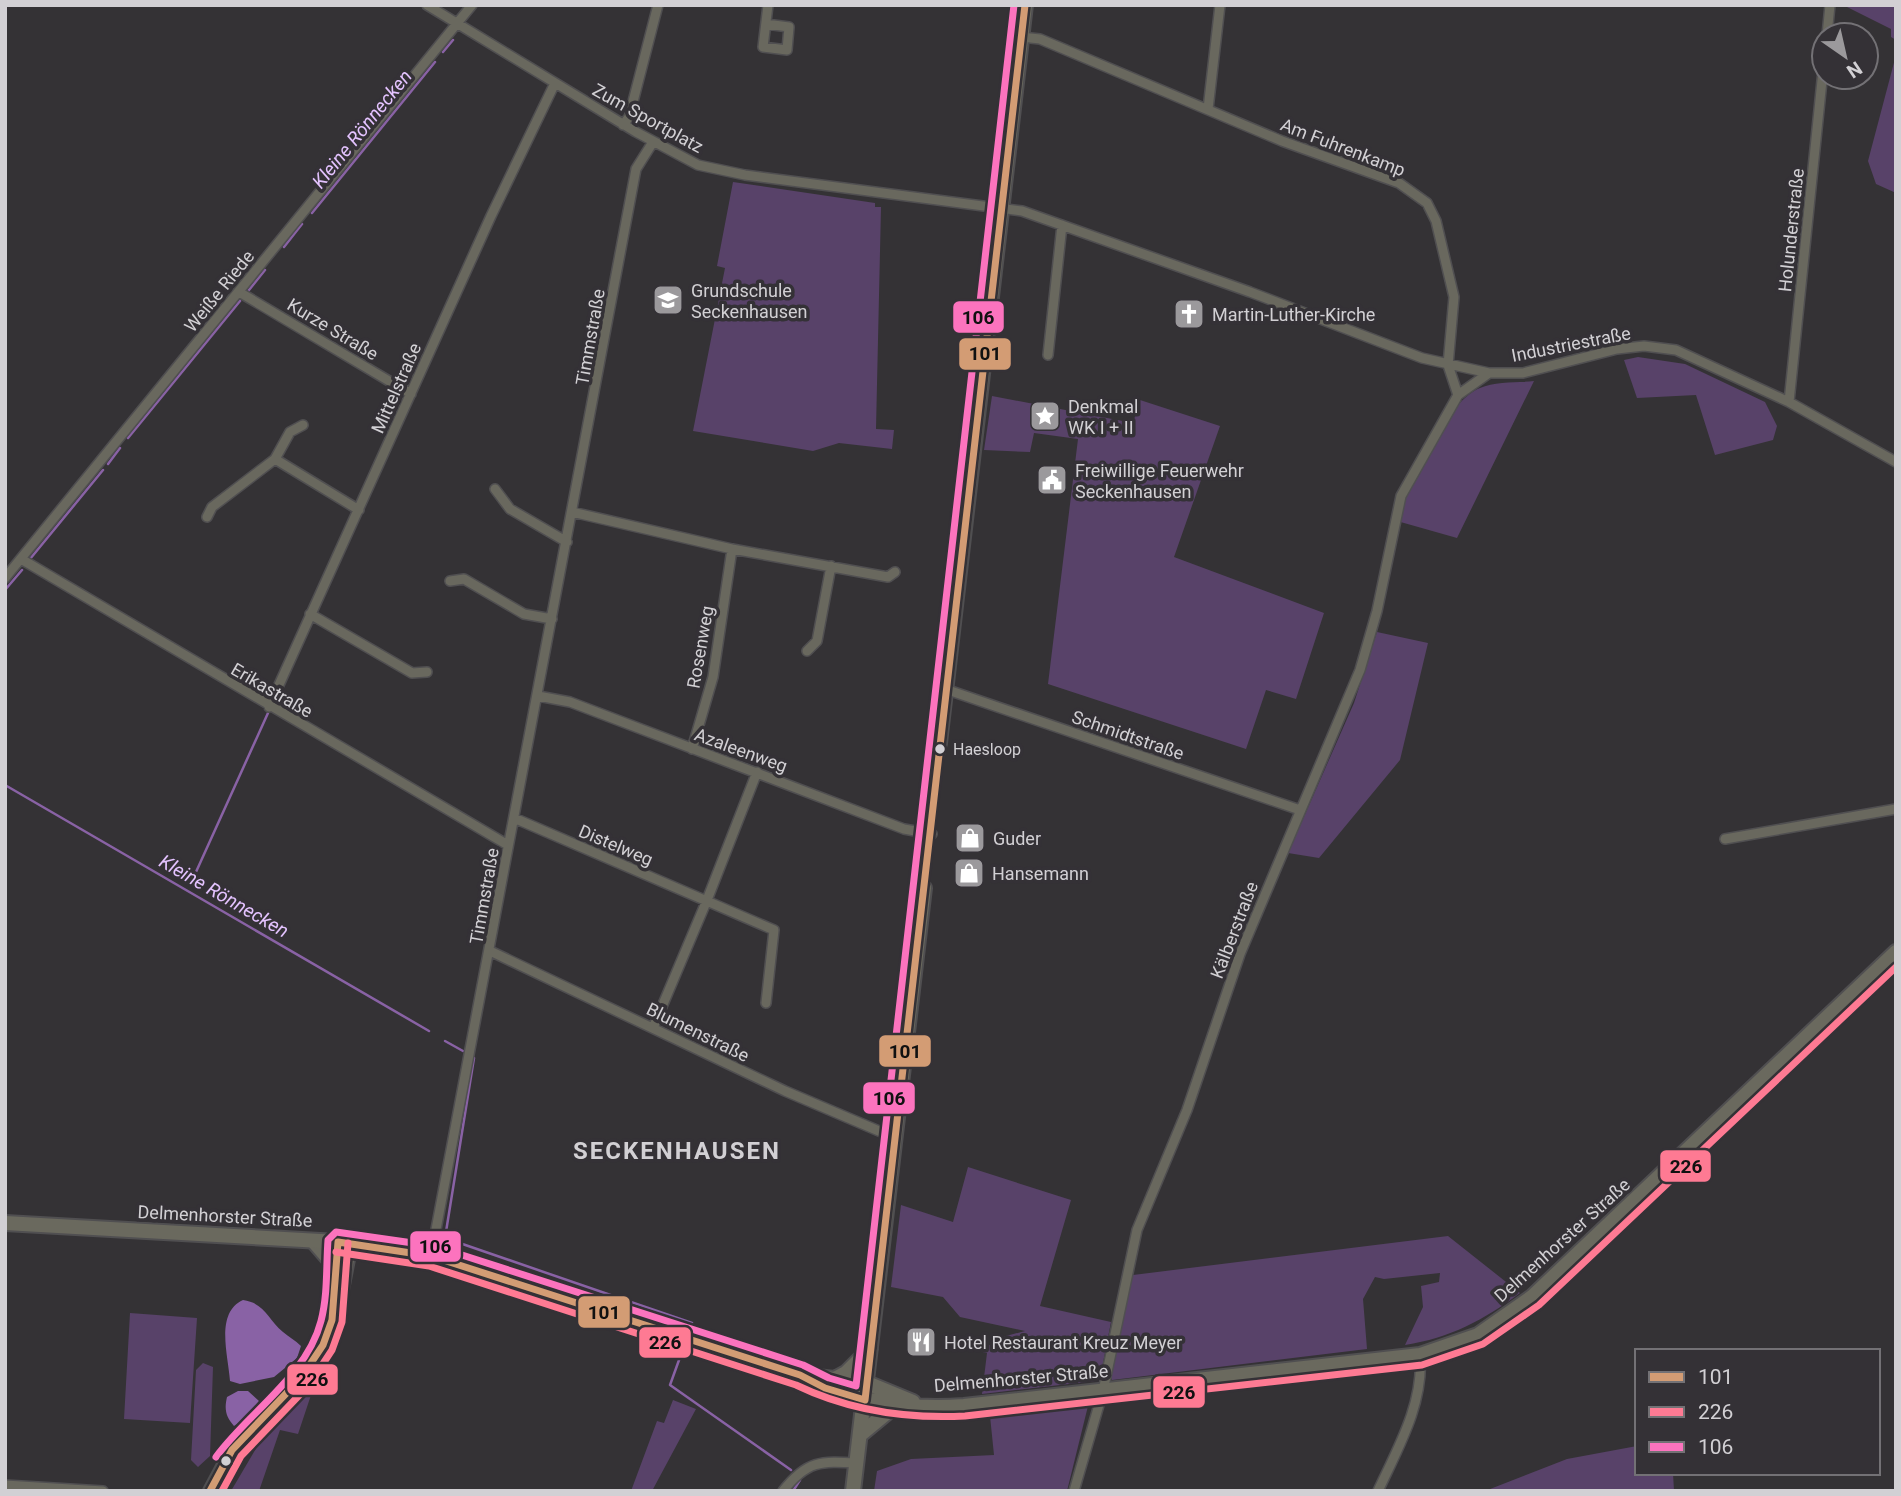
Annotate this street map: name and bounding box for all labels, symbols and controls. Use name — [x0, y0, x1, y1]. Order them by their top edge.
north arrow — [1810, 21, 1880, 91]
text: N — [1842, 56, 1866, 83]
water label: Kleine Rönnecken — [307, 65, 417, 193]
street label: Zum Sportplatz — [589, 79, 707, 157]
street label: Am Fuhrenkamp — [1278, 114, 1408, 180]
street label: Holunderstraße — [1774, 167, 1808, 293]
street label: Weiße Riede — [180, 246, 258, 336]
place label: Grundschule Seckenhausen — [691, 280, 808, 322]
school or university icon: Grundschule Seckenhausen — [651, 283, 685, 317]
street label: Timmstraße — [571, 287, 609, 387]
street label: Kurze Straße — [284, 294, 382, 364]
church icon: Martin-Luther-Kirche — [1172, 297, 1206, 331]
line badge: 106 — [952, 300, 1005, 334]
place label: Martin-Luther-Kirche — [1212, 304, 1375, 325]
text: 106 — [962, 306, 994, 329]
street label: Industriestraße — [1510, 322, 1632, 366]
line badge: 101 — [958, 337, 1012, 371]
street label: Mittelstraße — [367, 340, 425, 436]
text: 101 — [969, 342, 1001, 365]
place label: Denkmal WK I + II — [1068, 396, 1138, 438]
place icon: Denkmal WK I + II — [1028, 399, 1062, 433]
place label: Freiwillige Feuerwehr Seckenhausen — [1075, 460, 1244, 502]
public building icon: Freiwillige Feuerwehr Seckenhausen — [1035, 463, 1069, 497]
street label: Rosenweg — [682, 604, 718, 690]
street label: Erikastraße — [228, 658, 316, 722]
street label: Schmidtstraße — [1069, 706, 1187, 764]
street label: Azaleenweg — [692, 724, 790, 776]
place label: Haesloop — [953, 740, 1021, 759]
marker: Haesloop — [933, 742, 947, 756]
street label: Distelweg — [576, 820, 656, 870]
shop icon: Guder — [953, 821, 987, 855]
place label: Guder — [993, 828, 1041, 849]
street label: Timmstraße — [465, 846, 503, 946]
water label: Kleine Rönnecken — [155, 850, 293, 942]
shop icon: Hansemann — [952, 856, 986, 890]
place label: Hansemann — [992, 863, 1089, 884]
street label: Kälberstraße — [1206, 879, 1262, 981]
street label: Blumenstraße — [643, 998, 753, 1066]
line badge: 101 — [878, 1034, 932, 1068]
text: 101 — [889, 1040, 921, 1063]
line badge: 106 — [862, 1081, 916, 1115]
text: 106 — [873, 1087, 905, 1110]
district label: SECKENHAUSEN — [573, 1137, 781, 1165]
line badge: 226 — [1659, 1149, 1712, 1183]
text: 226 — [1670, 1155, 1702, 1178]
street label: Delmenhorster Straße — [1490, 1174, 1634, 1306]
street label: Delmenhorster Straße — [137, 1201, 313, 1231]
line badge: 106 — [409, 1230, 462, 1263]
text: 106 — [419, 1235, 451, 1258]
line badge: 101 — [577, 1295, 631, 1329]
text: 101 — [588, 1301, 620, 1324]
restaurant icon: Hotel Restaurant Kreuz Meyer — [904, 1325, 938, 1359]
line badge: 226 — [638, 1326, 692, 1359]
text: 226 — [649, 1331, 681, 1354]
place label: Hotel Restaurant Kreuz Meyer — [944, 1332, 1182, 1353]
legend — [1635, 1349, 1880, 1475]
street label: Delmenhorster Straße — [933, 1360, 1109, 1396]
line badge: 226 — [286, 1363, 339, 1396]
text: 101 — [1698, 1365, 1733, 1389]
text: 226 — [296, 1368, 328, 1391]
line badge: 226 — [1152, 1375, 1206, 1409]
text: 226 — [1163, 1381, 1195, 1404]
text: 226 — [1698, 1400, 1733, 1424]
text: 106 — [1698, 1435, 1733, 1459]
unlabelled marker — [219, 1454, 233, 1468]

